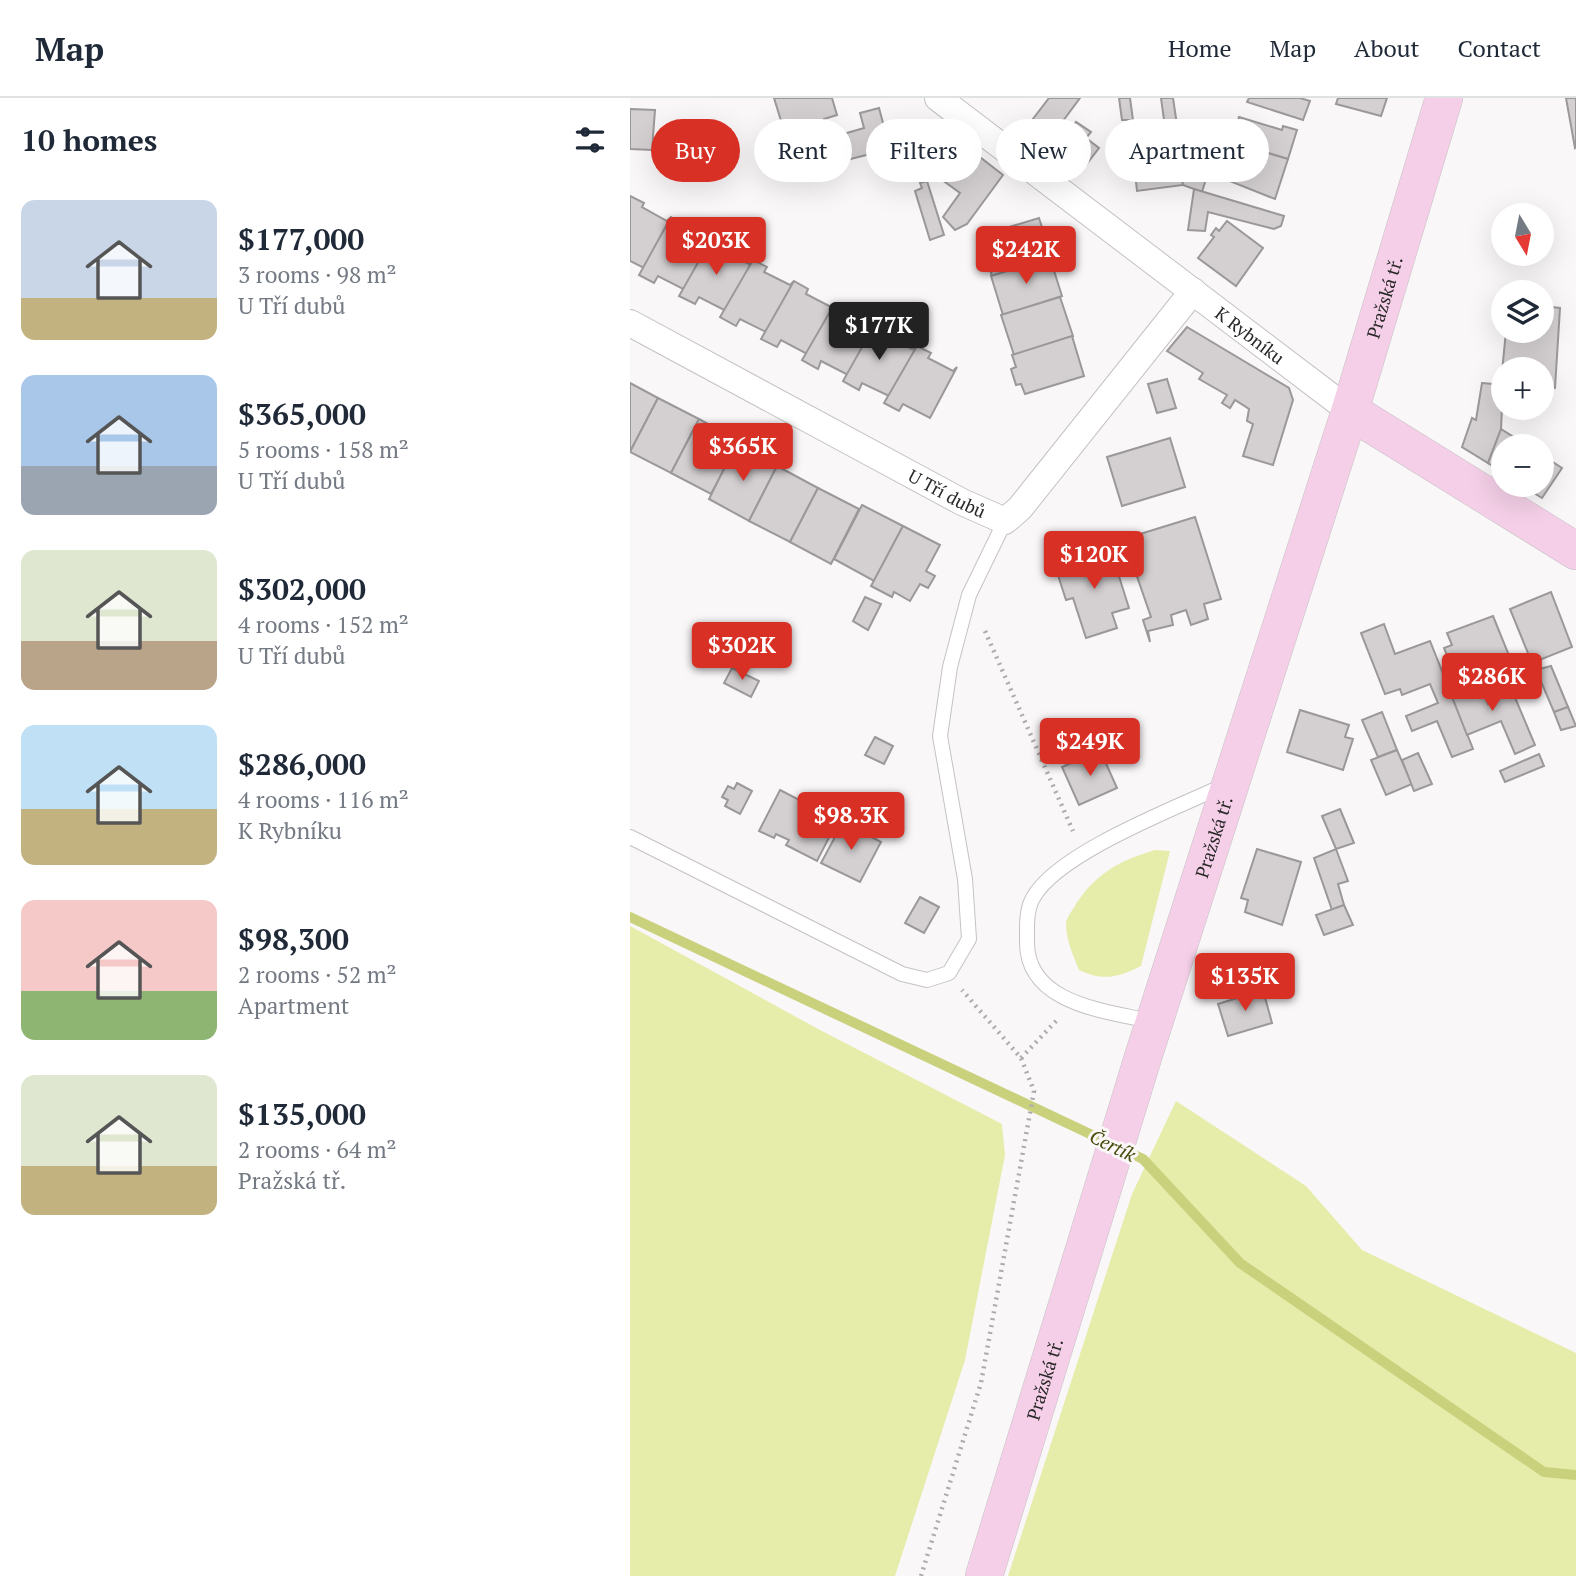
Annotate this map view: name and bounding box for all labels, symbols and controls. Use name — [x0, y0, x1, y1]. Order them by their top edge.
text: Map — [35, 27, 104, 70]
text: Home — [1168, 32, 1232, 64]
text: Map — [1270, 32, 1316, 64]
text: About — [1354, 32, 1420, 64]
text: Contact — [1458, 32, 1541, 64]
chip: Buy — [651, 119, 740, 182]
chip: Rent — [754, 119, 852, 182]
chip: Filters — [866, 119, 982, 182]
chip: New — [996, 119, 1091, 182]
chip: Apartment — [1105, 119, 1269, 182]
text: 10 homes — [21, 120, 157, 160]
icon: filters — [571, 121, 609, 159]
north arrow — [1491, 203, 1554, 266]
map controls — [1491, 203, 1554, 497]
pin: $203K — [667, 218, 765, 277]
text: $177,000 — [238, 219, 364, 259]
text: $203K — [682, 224, 750, 255]
pin: $242K — [977, 226, 1075, 286]
icon: home — [77, 228, 161, 312]
text: $242K — [992, 233, 1060, 264]
street label: Pražská tř. — [1361, 253, 1408, 341]
text: 3 rooms · 98 m² — [238, 259, 397, 290]
button: layers — [1491, 280, 1554, 343]
text: U Tří dubů — [238, 290, 345, 321]
street label: K Rybníku — [1210, 301, 1290, 369]
pin: $177K — [830, 302, 928, 362]
text: $177K — [845, 309, 913, 340]
button: + — [1491, 357, 1554, 420]
text: $365,000 — [238, 394, 366, 434]
icon: home — [77, 403, 161, 487]
pin: $365K — [694, 424, 792, 483]
text: $365K — [709, 430, 777, 461]
text: 5 rooms · 158 m² — [238, 434, 409, 465]
button: − — [1491, 434, 1554, 497]
street label: U Tří dubů — [904, 463, 990, 523]
text: U Tří dubů — [238, 465, 345, 496]
pin: $120K — [1045, 532, 1143, 591]
text: $120K — [1060, 538, 1128, 569]
text: $302,000 — [238, 569, 366, 609]
icon: home — [77, 578, 161, 662]
text: 4 rooms · 152 m² — [238, 609, 409, 640]
pin: $302K — [693, 622, 791, 682]
text: $302K — [708, 629, 776, 660]
text: U Tří dubů — [238, 640, 345, 671]
pin: $286K — [1443, 654, 1541, 713]
text: $286K — [1458, 660, 1526, 691]
pin: $249K — [1041, 718, 1139, 778]
text: $249K — [1056, 725, 1124, 756]
text: $286,000 — [238, 744, 366, 784]
icon: home — [77, 753, 161, 837]
text: 4 rooms · 116 m² — [238, 784, 409, 815]
pin: $98.3K — [794, 792, 908, 852]
street label: Pražská tř. — [1189, 793, 1238, 881]
text: $98.3K — [813, 799, 889, 830]
text: K Rybníku — [238, 815, 342, 846]
text: $98,300 — [238, 919, 349, 959]
icon: home — [77, 928, 161, 1012]
pin: $135K — [1196, 954, 1294, 1013]
text: 2 rooms · 52 m² — [238, 959, 397, 990]
text: $135K — [1211, 960, 1279, 991]
text: Apartment — [238, 990, 349, 1021]
text: $135,000 — [238, 1094, 366, 1134]
icon: home — [77, 1103, 161, 1187]
water label: Čertík — [1086, 1123, 1141, 1167]
text: 2 rooms · 64 m² — [238, 1134, 397, 1165]
text: Pražská tř. — [238, 1165, 346, 1196]
street label: Pražská tř. — [1020, 1335, 1068, 1423]

